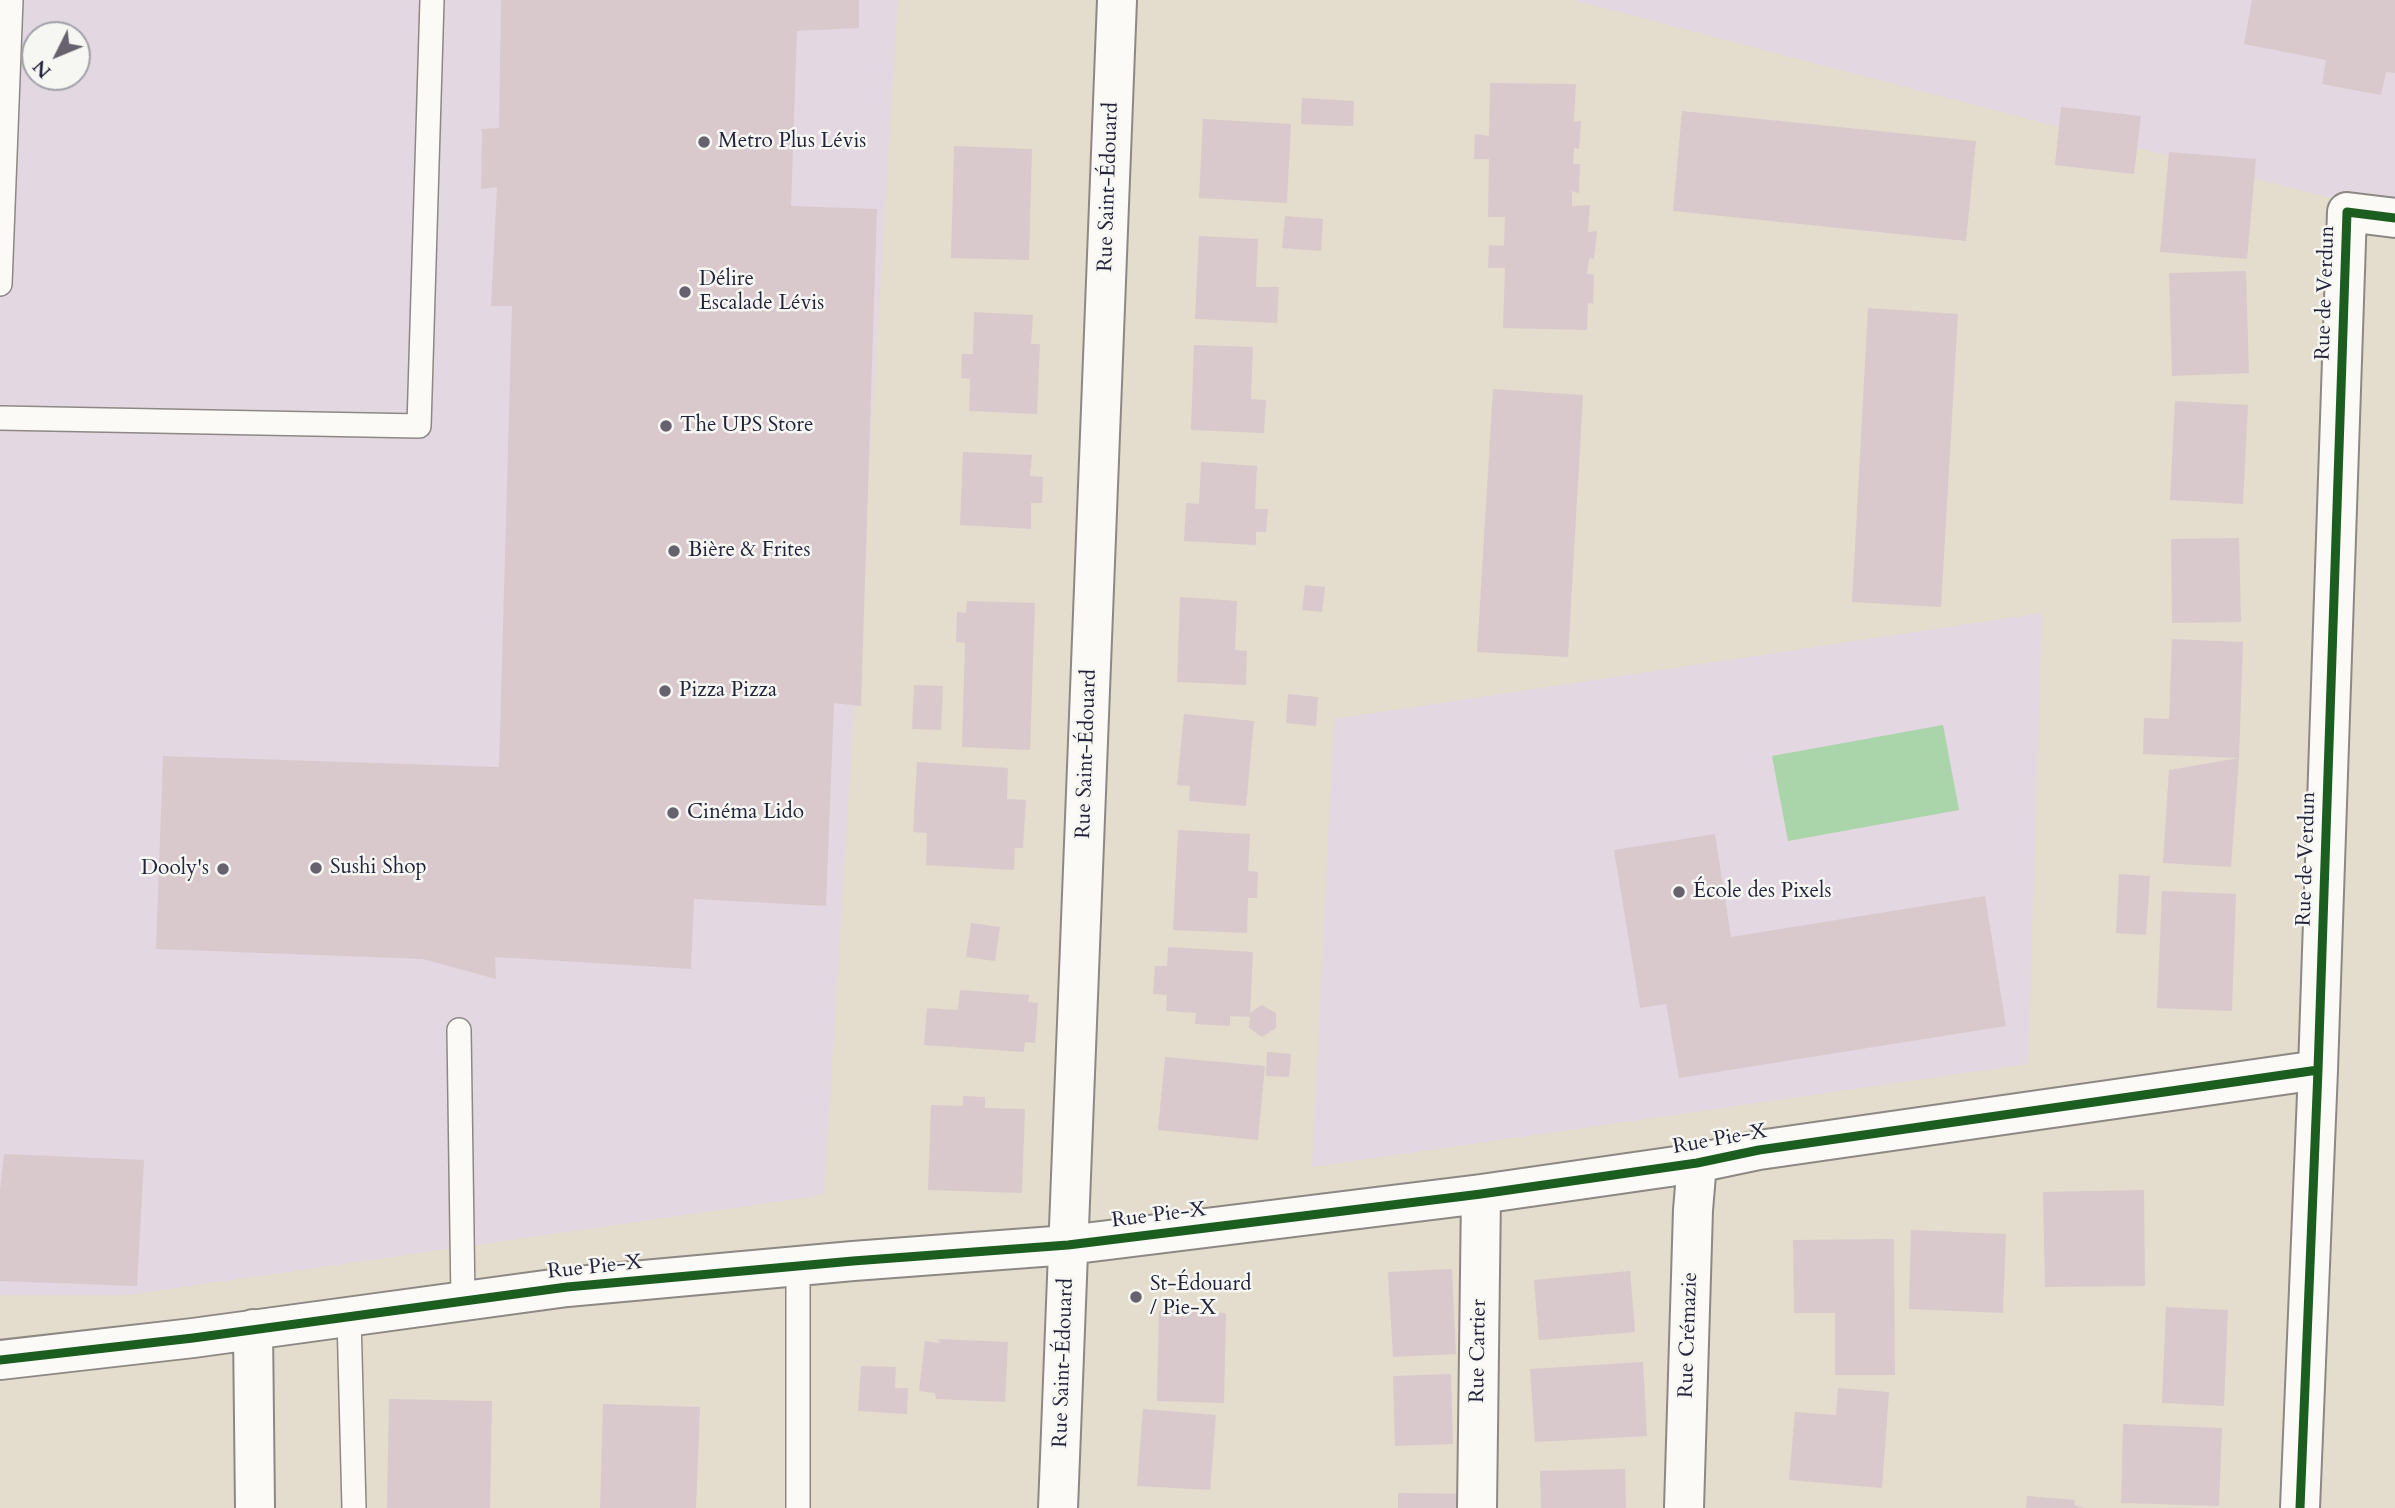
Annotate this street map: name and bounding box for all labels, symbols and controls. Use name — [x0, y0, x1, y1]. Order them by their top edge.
north arrow — [21, 21, 91, 91]
text: N — [27, 54, 57, 84]
street label: Rue Saint-Édouard — [1093, 102, 1125, 272]
place label: Metro Plus Lévis — [718, 129, 866, 155]
marker: Metro Plus Lévis — [696, 134, 712, 150]
street label: Rue de Verdun — [2311, 225, 2341, 361]
place label: Délire Escalade Lévis — [699, 267, 824, 317]
marker: Délire Escalade Lévis — [677, 284, 693, 300]
place label: The UPS Store — [680, 413, 814, 439]
marker: The UPS Store — [658, 418, 674, 434]
place label: Bière & Frites — [688, 538, 811, 564]
marker: Bière & Frites — [666, 543, 682, 559]
street label: Rue Saint-Édouard — [1071, 669, 1103, 839]
place label: Pizza Pizza — [679, 678, 777, 704]
marker: Pizza Pizza — [657, 683, 673, 699]
street label: Rue de Verdun — [2292, 791, 2322, 927]
place label: Cinéma Lido — [687, 800, 804, 826]
marker: Cinéma Lido — [665, 805, 681, 821]
place label: Sushi Shop — [330, 855, 427, 881]
place label: Dooly's — [141, 856, 209, 882]
marker: Sushi Shop — [308, 860, 324, 876]
marker: Dooly's — [215, 861, 231, 877]
place label: École des Pixels — [1693, 879, 1831, 905]
marker: École des Pixels — [1671, 884, 1687, 900]
street label: Rue Pie-X — [1671, 1119, 1769, 1161]
street label: Rue Pie-X — [1110, 1198, 1208, 1234]
street label: Rue Pie-X — [546, 1251, 644, 1285]
place label: St-Édouard / Pie-X — [1150, 1272, 1251, 1322]
street label: Rue Crémazie — [1674, 1272, 1704, 1398]
street label: Rue Saint-Édouard — [1048, 1278, 1080, 1448]
marker: St-Édouard / Pie-X — [1128, 1289, 1144, 1305]
street label: Rue Cartier — [1465, 1299, 1493, 1403]

